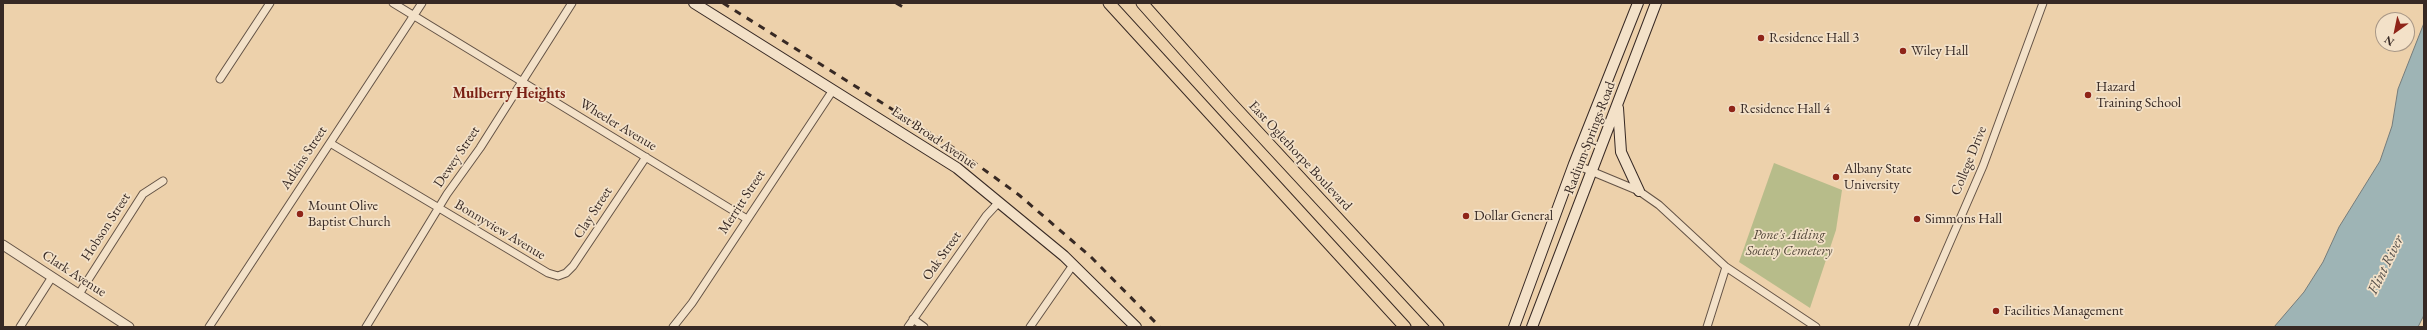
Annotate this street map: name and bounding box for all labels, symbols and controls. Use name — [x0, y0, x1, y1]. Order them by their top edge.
north arrow — [2375, 12, 2415, 52]
place label: Residence Hall 3 — [1769, 30, 1859, 46]
marker: Residence Hall 3 — [1756, 33, 1766, 43]
text: N — [2381, 33, 2397, 50]
place label: Wiley Hall — [1911, 43, 1968, 59]
marker: Wiley Hall — [1898, 46, 1908, 56]
street label: Radium Springs Road — [1561, 79, 1619, 197]
place label: Hazard Training School — [2096, 79, 2181, 112]
district label: Mulberry Heights — [453, 85, 565, 103]
marker: Hazard Training School — [2083, 90, 2093, 100]
street label: Wheeler Avenue — [576, 95, 660, 155]
street label: East Oglethorpe Boulevard — [1245, 98, 1355, 214]
place label: Residence Hall 4 — [1740, 101, 1830, 117]
street label: East Broad Avenue — [888, 103, 980, 173]
marker: Residence Hall 4 — [1727, 104, 1737, 114]
street label: Adkins Street — [277, 123, 331, 193]
street label: Dewey Street — [430, 123, 484, 191]
street label: College Drive — [1948, 124, 1990, 198]
place label: Albany State University — [1844, 161, 1912, 194]
street label: Merritt Street — [715, 167, 769, 237]
marker: Albany State University — [1831, 172, 1841, 182]
street label: Clay Street — [570, 184, 616, 242]
street label: Hobson Street — [78, 190, 134, 264]
street label: Bonnyview Avenue — [451, 196, 549, 264]
place label: Mount Olive Baptist Church — [308, 198, 391, 230]
place label: Dollar General — [1474, 208, 1553, 224]
marker: Mount Olive Baptist Church — [295, 209, 305, 219]
marker: Dollar General — [1461, 211, 1471, 221]
place label: Simmons Hall — [1925, 211, 2002, 227]
marker: Simmons Hall — [1912, 214, 1922, 224]
park label: Pone's Aiding Society Cemetery — [1746, 227, 1832, 260]
street label: Oak Street — [919, 228, 965, 284]
water label: Flint River — [2364, 233, 2408, 297]
street label: Clark Avenue — [39, 247, 109, 301]
place label: Facilities Management — [2004, 303, 2123, 319]
marker: Facilities Management — [1991, 306, 2001, 316]

